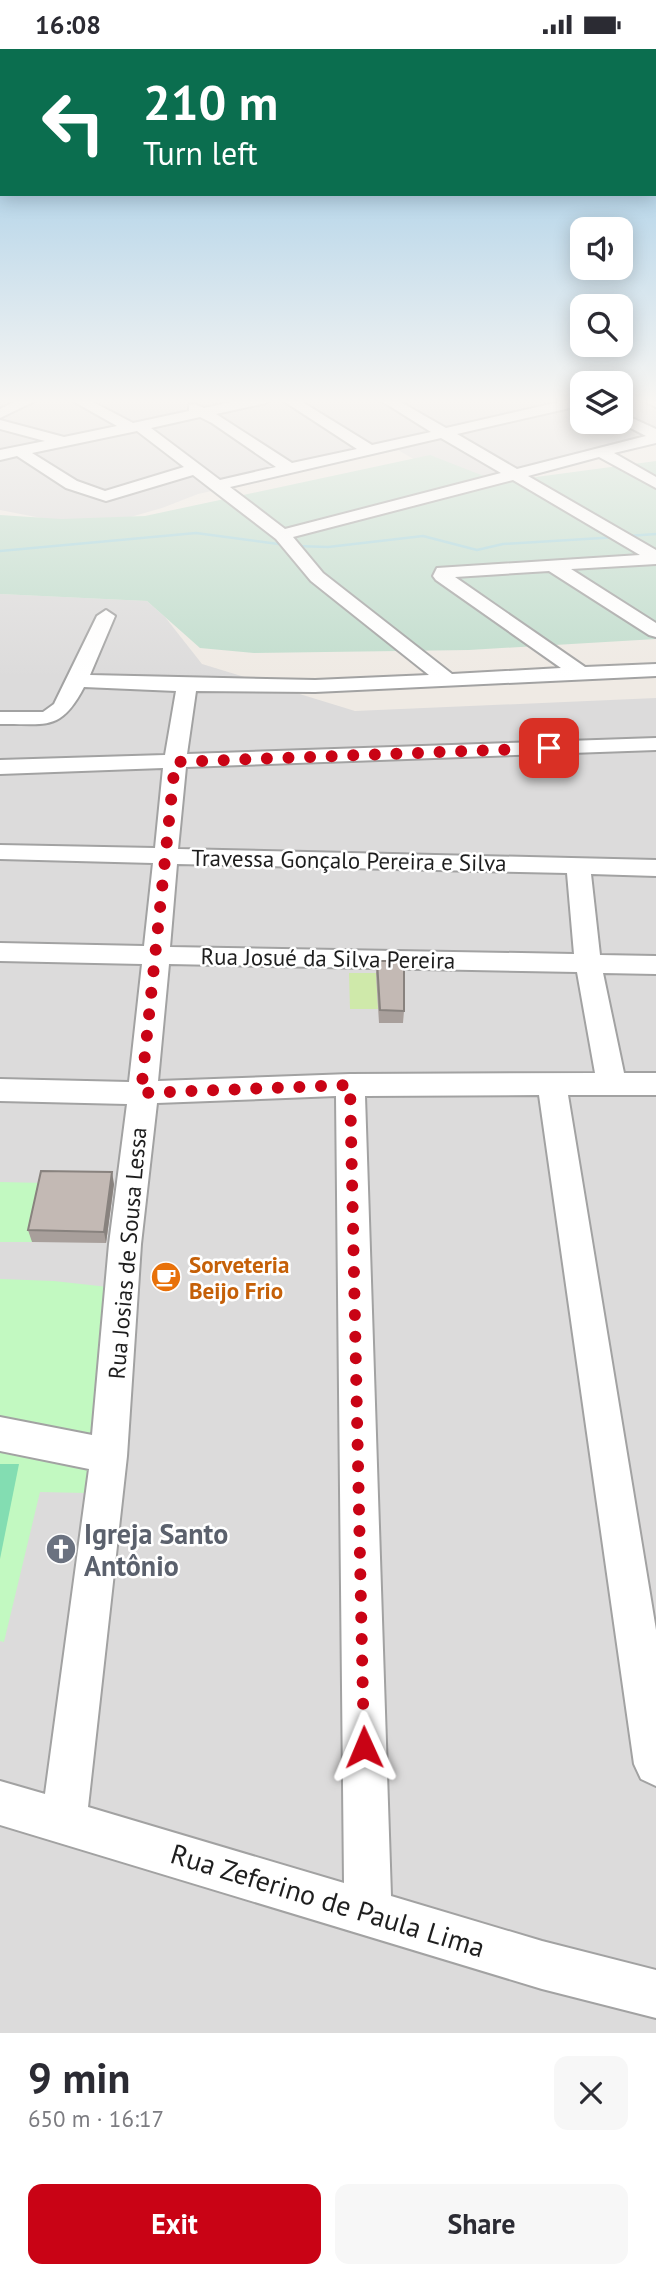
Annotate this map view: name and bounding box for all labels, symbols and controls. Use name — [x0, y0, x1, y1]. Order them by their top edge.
text: 16:08 — [35, 8, 101, 41]
text: 210 m — [143, 70, 278, 134]
icon: left — [28, 77, 119, 168]
text: Turn left — [143, 132, 258, 174]
map controls — [570, 217, 633, 434]
button: sound — [570, 217, 633, 280]
button: search — [570, 294, 633, 357]
button: layers — [570, 371, 633, 434]
pin — [519, 718, 579, 778]
icon: arrive — [530, 729, 568, 767]
street label: Travessa Gonçalo Pereira e Silva — [191, 843, 507, 877]
street label: Rua Josué da Silva Pereira — [200, 941, 456, 975]
street label: Rua Josias de Sousa Lessa — [102, 1126, 152, 1380]
place label: Sorveteria Beijo Frio — [189, 1250, 289, 1305]
cafe icon: Sorveteria Beijo Frio — [149, 1260, 183, 1294]
place label: Igreja Santo Antônio — [84, 1515, 228, 1584]
church icon: Igreja Santo Antônio — [44, 1532, 78, 1566]
position arrow — [327, 1710, 401, 1784]
street label: Rua Zeferino de Paula Lima — [166, 1835, 490, 1965]
text: 9 min — [28, 2050, 130, 2105]
button: close — [554, 2056, 628, 2130]
text: 650 m · 16:17 — [28, 2104, 164, 2133]
button: Exit — [28, 2184, 321, 2264]
button: Share — [335, 2184, 628, 2264]

